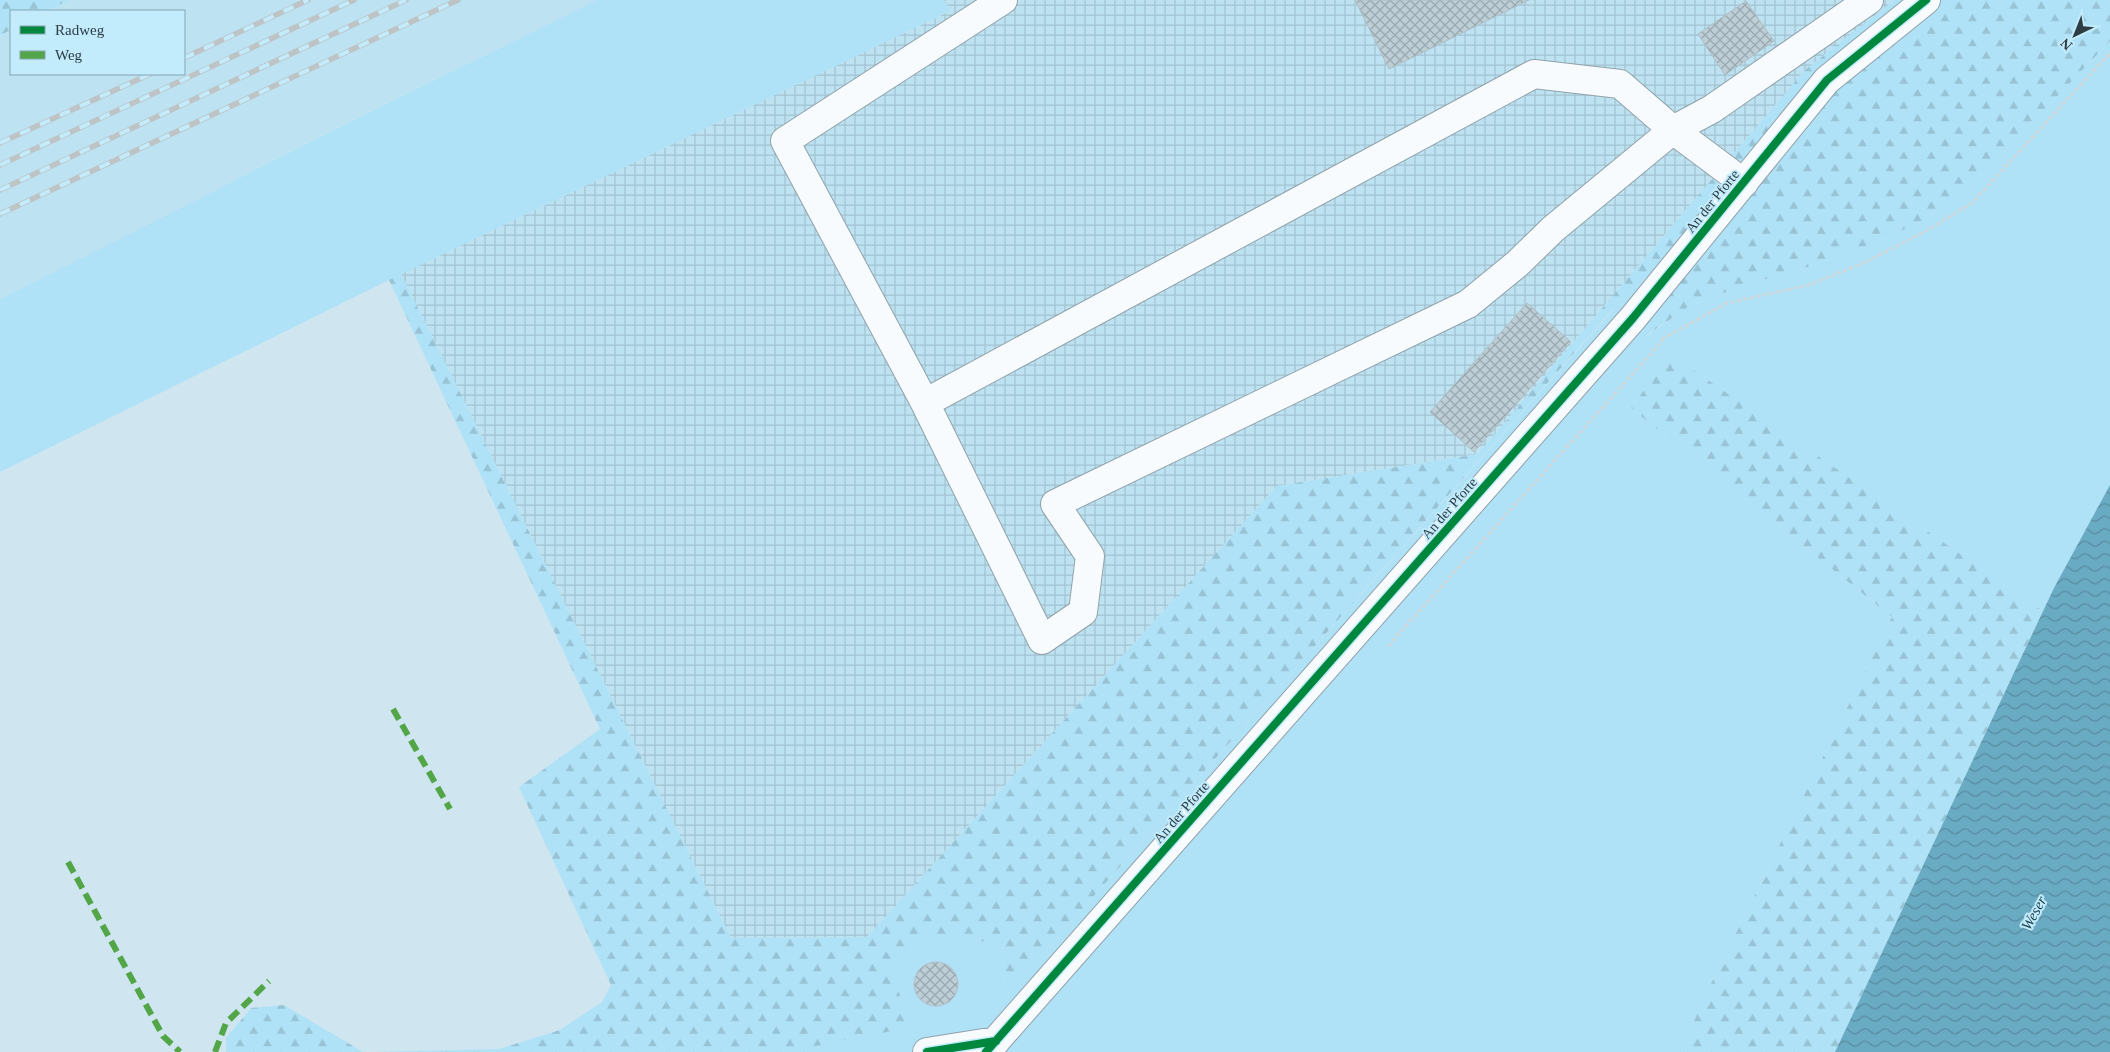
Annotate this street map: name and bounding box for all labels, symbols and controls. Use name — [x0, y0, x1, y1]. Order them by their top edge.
legend — [10, 10, 185, 75]
north arrow — [2050, 10, 2100, 60]
text: Radweg — [55, 22, 105, 38]
text: N — [2058, 35, 2075, 53]
text: Weg — [55, 47, 83, 63]
street label: An der Pforte — [1683, 167, 1742, 236]
street label: An der Pforte — [1419, 475, 1480, 542]
street label: An der Pforte — [1151, 779, 1212, 846]
water label: Weser — [2018, 893, 2050, 933]

